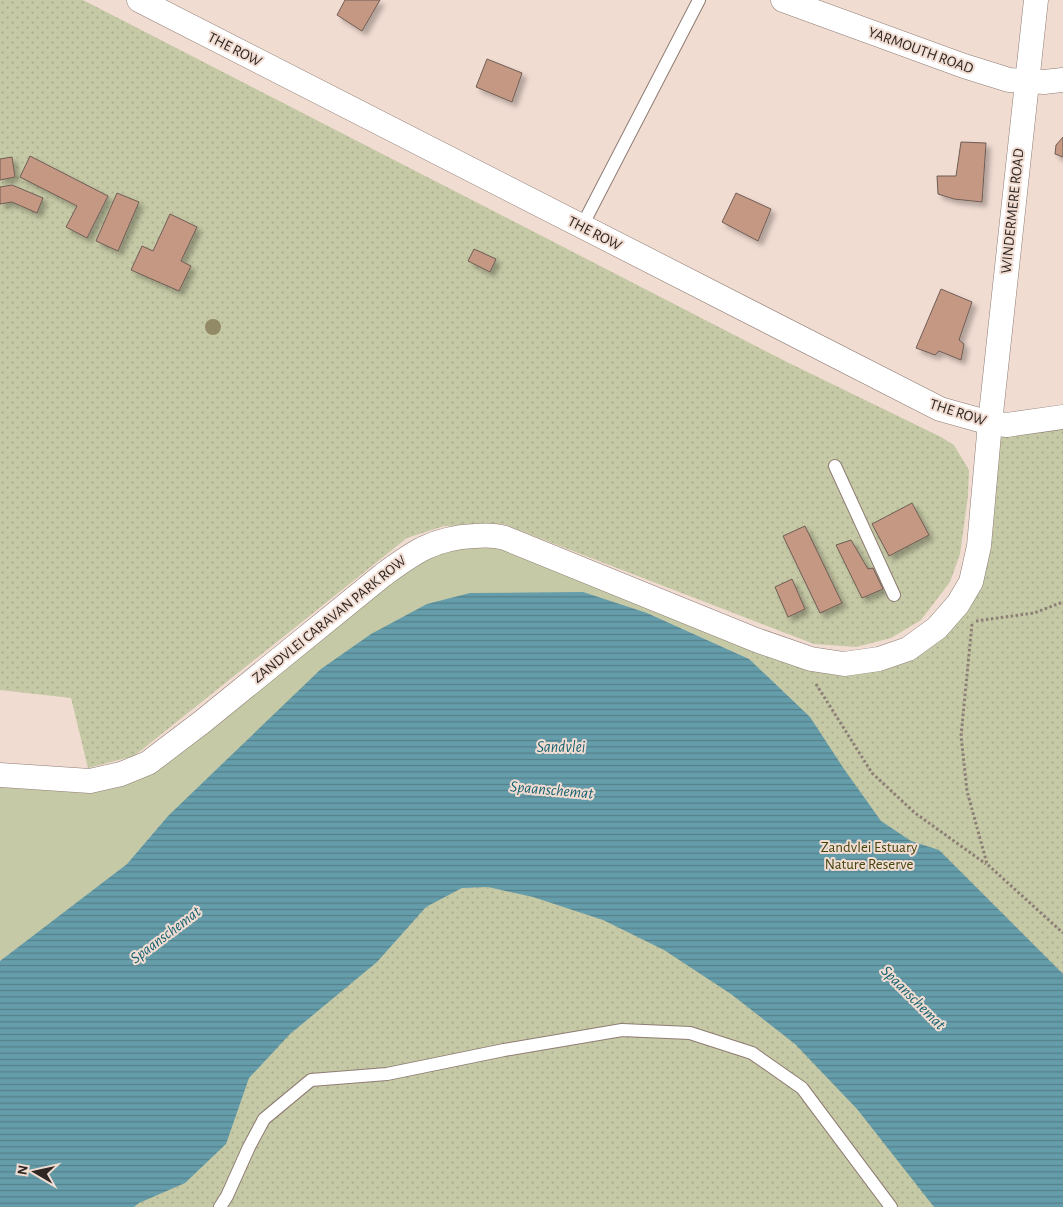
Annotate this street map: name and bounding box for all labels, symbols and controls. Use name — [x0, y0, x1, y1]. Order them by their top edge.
street label: YARMOUTH ROAD — [866, 24, 976, 77]
street label: THE ROW — [205, 30, 265, 70]
street label: WINDERMERE ROAD — [998, 147, 1027, 274]
street label: THE ROW — [565, 214, 625, 254]
street label: THE ROW — [928, 396, 988, 429]
street label: ZANDVLEI CARAVAN PARK ROW — [250, 552, 409, 686]
water label: Sandvlei — [537, 739, 586, 755]
water label: Spaanschemat — [510, 778, 595, 803]
park label: Zandvlei Estuary Nature Reserve — [821, 840, 918, 872]
water label: Spaanschemat — [127, 903, 205, 967]
water label: Spaanschemat — [877, 963, 949, 1034]
north arrow — [10, 1147, 60, 1197]
text: N — [15, 1164, 31, 1176]

